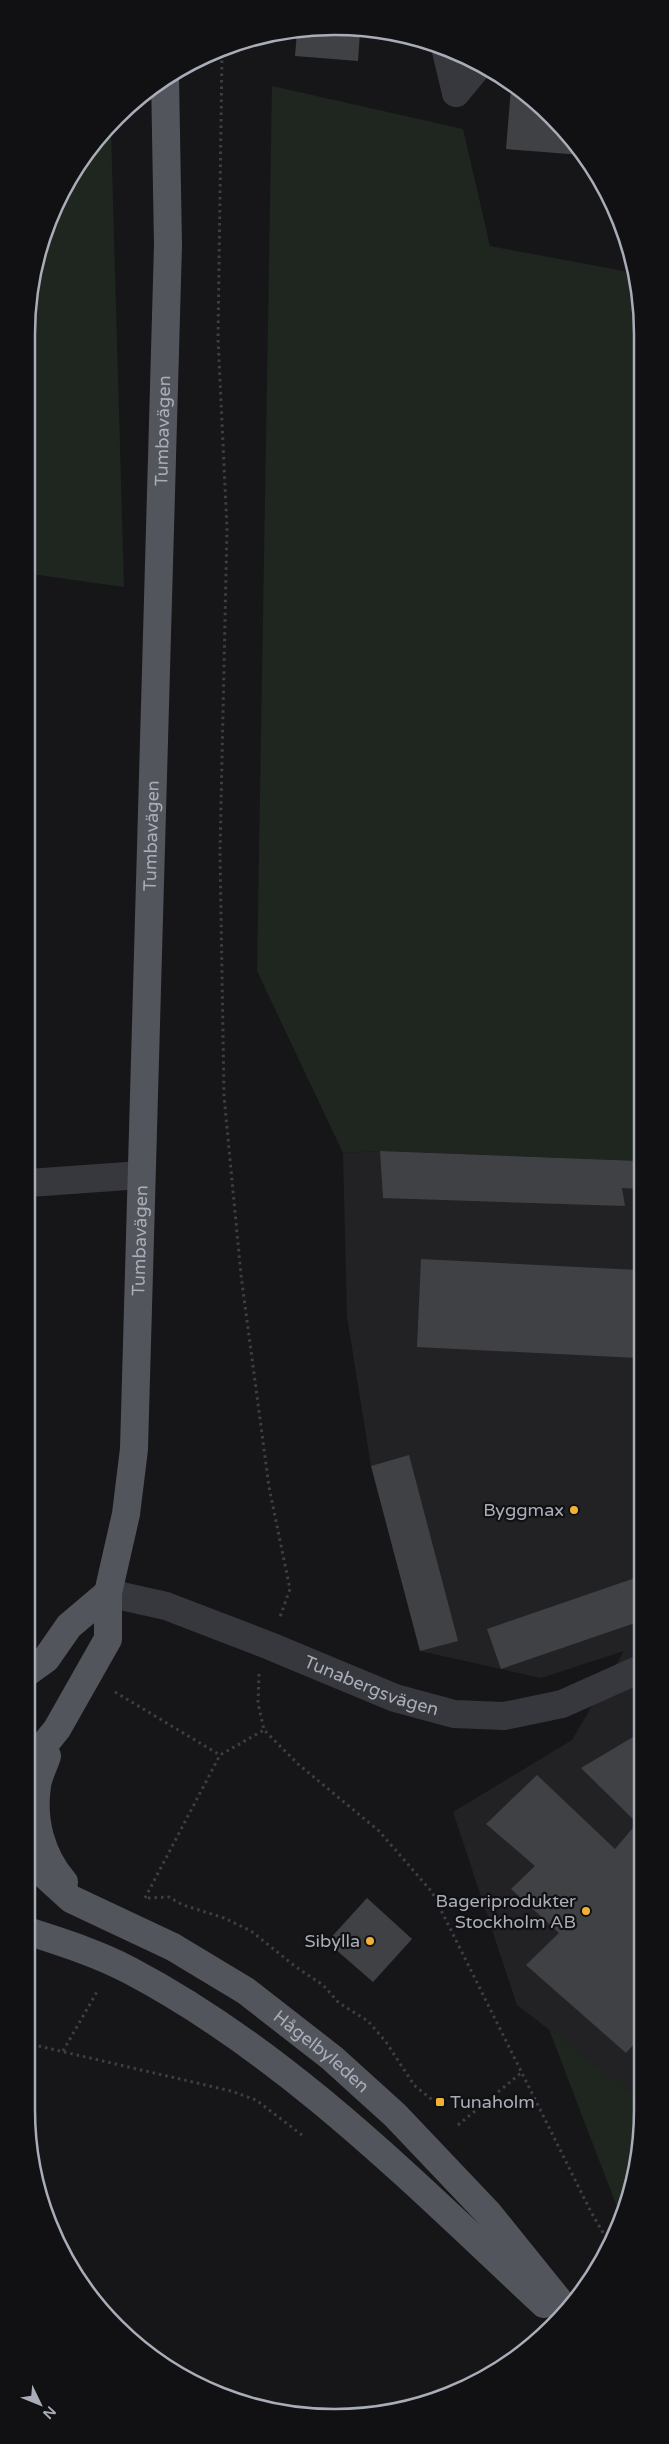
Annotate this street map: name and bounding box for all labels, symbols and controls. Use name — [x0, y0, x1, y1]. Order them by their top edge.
street label: Tumbavägen — [150, 375, 175, 487]
street label: Tumbavägen — [139, 780, 164, 891]
street label: Tumbavägen — [127, 1185, 152, 1296]
place label: Byggmax — [483, 1499, 564, 1521]
marker: Byggmax — [568, 1504, 580, 1516]
street label: Tunabergsvägen — [301, 1650, 441, 1720]
place label: Bageriprodukter Stockholm AB — [436, 1890, 576, 1933]
marker: Bageriprodukter Stockholm AB — [580, 1905, 592, 1917]
place label: Sibylla — [305, 1930, 360, 1952]
marker: Sibylla — [364, 1935, 376, 1947]
street label: Hågelbyleden — [269, 2005, 374, 2097]
place label: Tunaholm — [450, 2091, 535, 2113]
marker: Tunaholm — [434, 2096, 446, 2108]
north arrow — [15, 2379, 65, 2429]
text: N — [39, 2403, 59, 2422]

